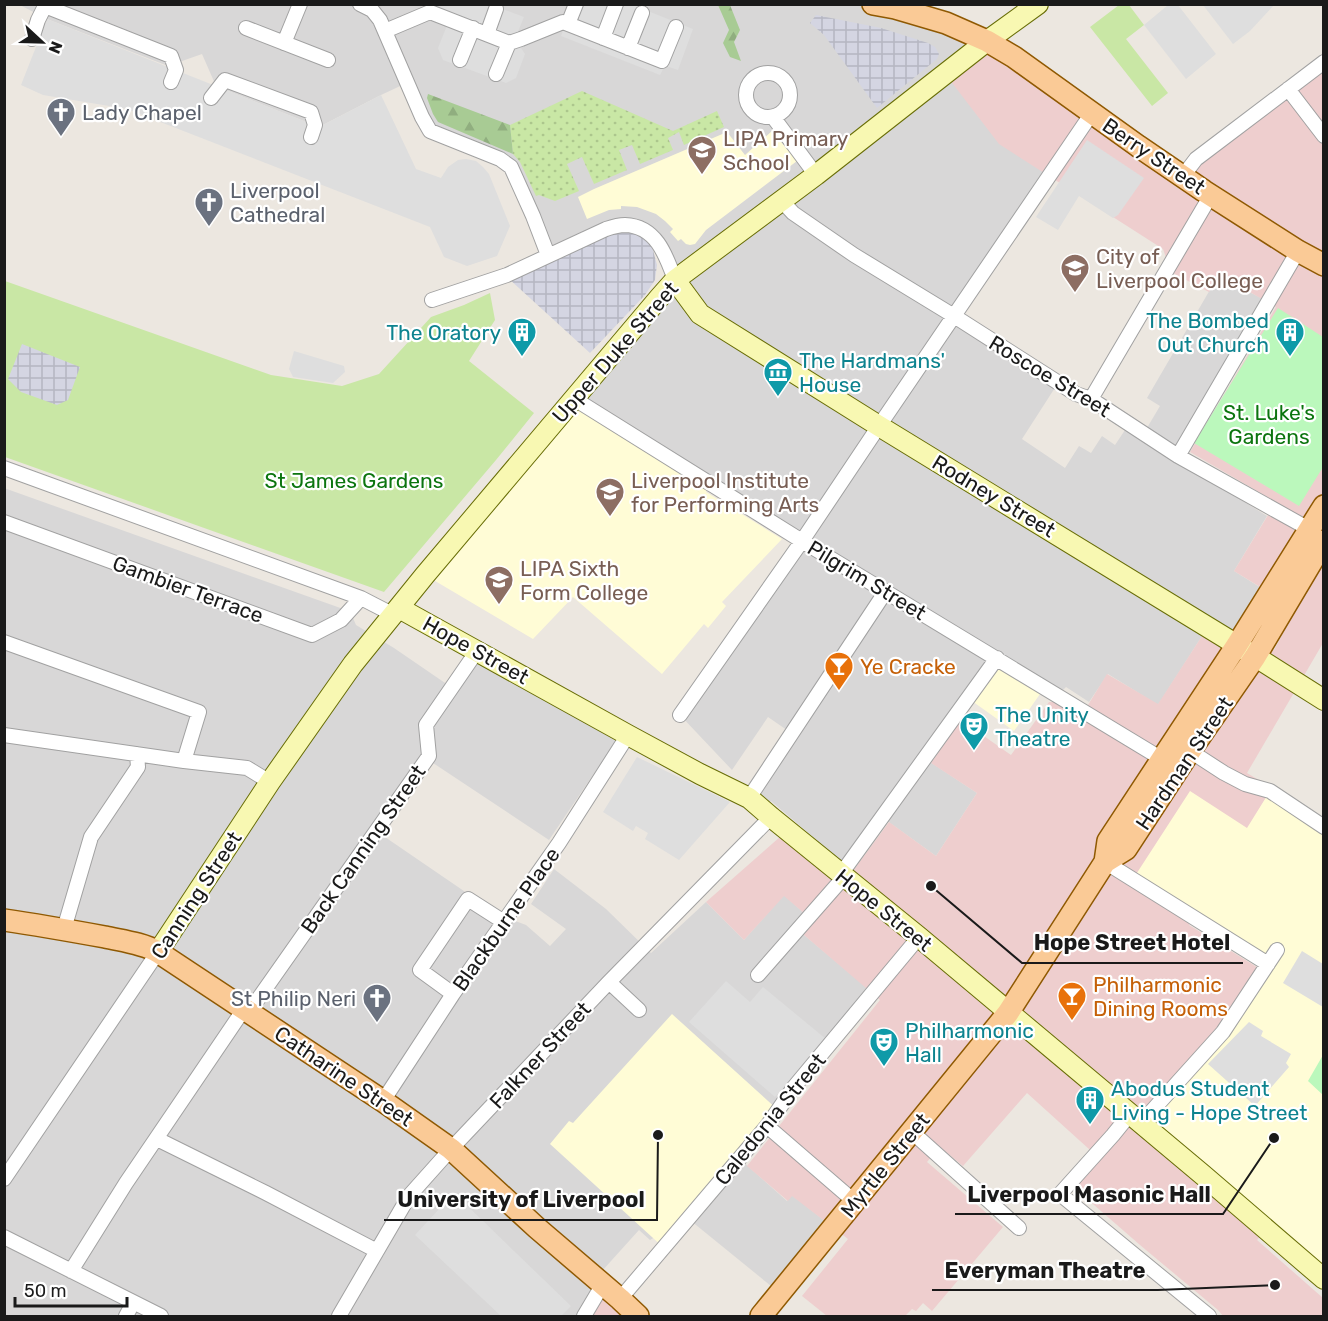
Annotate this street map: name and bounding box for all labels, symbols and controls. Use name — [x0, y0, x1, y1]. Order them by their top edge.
north arrow — [12, 12, 72, 72]
text: N — [44, 39, 66, 56]
church icon: Lady Chapel — [45, 96, 77, 138]
place label: Lady Chapel — [82, 100, 202, 125]
street label: Berry Street — [1098, 112, 1210, 200]
place label: LIPA Primary School — [723, 126, 849, 175]
school or university icon: LIPA Primary School — [686, 134, 718, 176]
place label: Liverpool Cathedral — [230, 178, 325, 227]
church icon: Liverpool Cathedral — [193, 186, 225, 228]
place label: City of Liverpool College — [1096, 244, 1263, 293]
school or university icon: City of Liverpool College — [1059, 252, 1091, 294]
street label: Upper Duke Street — [547, 276, 683, 428]
place label: The Bombed Out Church — [1146, 308, 1269, 357]
building icon: The Oratory — [506, 316, 538, 358]
building icon: The Bombed Out Church — [1274, 316, 1306, 358]
place label: The Oratory — [386, 320, 501, 345]
street label: Roscoe Street — [985, 330, 1115, 422]
place label: The Hardmans' House — [799, 348, 945, 397]
museum icon: The Hardmans' House — [762, 356, 794, 398]
park label: St. Luke's Gardens — [1223, 400, 1315, 449]
street label: Rodney Street — [928, 449, 1060, 543]
park label: St James Gardens — [265, 468, 443, 493]
place label: Liverpool Institute for Performing Arts — [631, 468, 819, 517]
school or university icon: Liverpool Institute for Performing Arts — [594, 476, 626, 518]
street label: Pilgrim Street — [803, 535, 931, 625]
street label: Gambier Terrace — [109, 550, 267, 628]
place label: LIPA Sixth Form College — [520, 556, 648, 605]
school or university icon: LIPA Sixth Form College — [483, 564, 515, 606]
street label: Hope Street — [419, 611, 533, 689]
bar icon: Ye Cracke — [823, 650, 855, 692]
place label: Ye Cracke — [860, 654, 956, 679]
street label: Hardman Street — [1130, 691, 1238, 835]
place label: The Unity Theatre — [995, 702, 1089, 751]
theatre icon: The Unity Theatre — [958, 710, 990, 752]
street label: Back Canning Street — [295, 760, 431, 938]
street label: Canning Street — [145, 826, 247, 964]
street label: Blackburne Place — [447, 842, 565, 996]
street label: Hope Street — [831, 863, 937, 957]
callout: Hope Street Hotel — [1022, 923, 1243, 963]
text: Hope Street Hotel — [1034, 929, 1230, 956]
place label: Philharmonic Dining Rooms — [1093, 972, 1228, 1021]
bar icon: Philharmonic Dining Rooms — [1056, 980, 1088, 1022]
church icon: St Philip Neri — [361, 982, 393, 1024]
place label: St Philip Neri — [231, 986, 356, 1011]
street label: Falkner Street — [484, 996, 596, 1114]
place label: Philharmonic Hall — [905, 1018, 1034, 1067]
street label: Catharine Street — [270, 1020, 418, 1132]
theatre icon: Philharmonic Hall — [868, 1026, 900, 1068]
street label: Caledonia Street — [709, 1048, 831, 1190]
place label: Abodus Student Living - Hope Street — [1111, 1076, 1308, 1125]
building icon: Abodus Student Living - Hope Street — [1074, 1084, 1106, 1126]
street label: Myrtle Street — [835, 1108, 935, 1222]
callout: Liverpool Masonic Hall — [955, 1174, 1223, 1214]
callout: University of Liverpool — [384, 1180, 657, 1220]
text: Liverpool Masonic Hall — [967, 1181, 1211, 1208]
text: University of Liverpool — [397, 1186, 645, 1213]
callout: Everyman Theatre — [932, 1250, 1158, 1290]
text: Everyman Theatre — [944, 1257, 1146, 1284]
scale bar — [15, 1270, 128, 1308]
text: 50 m — [24, 1280, 67, 1302]

